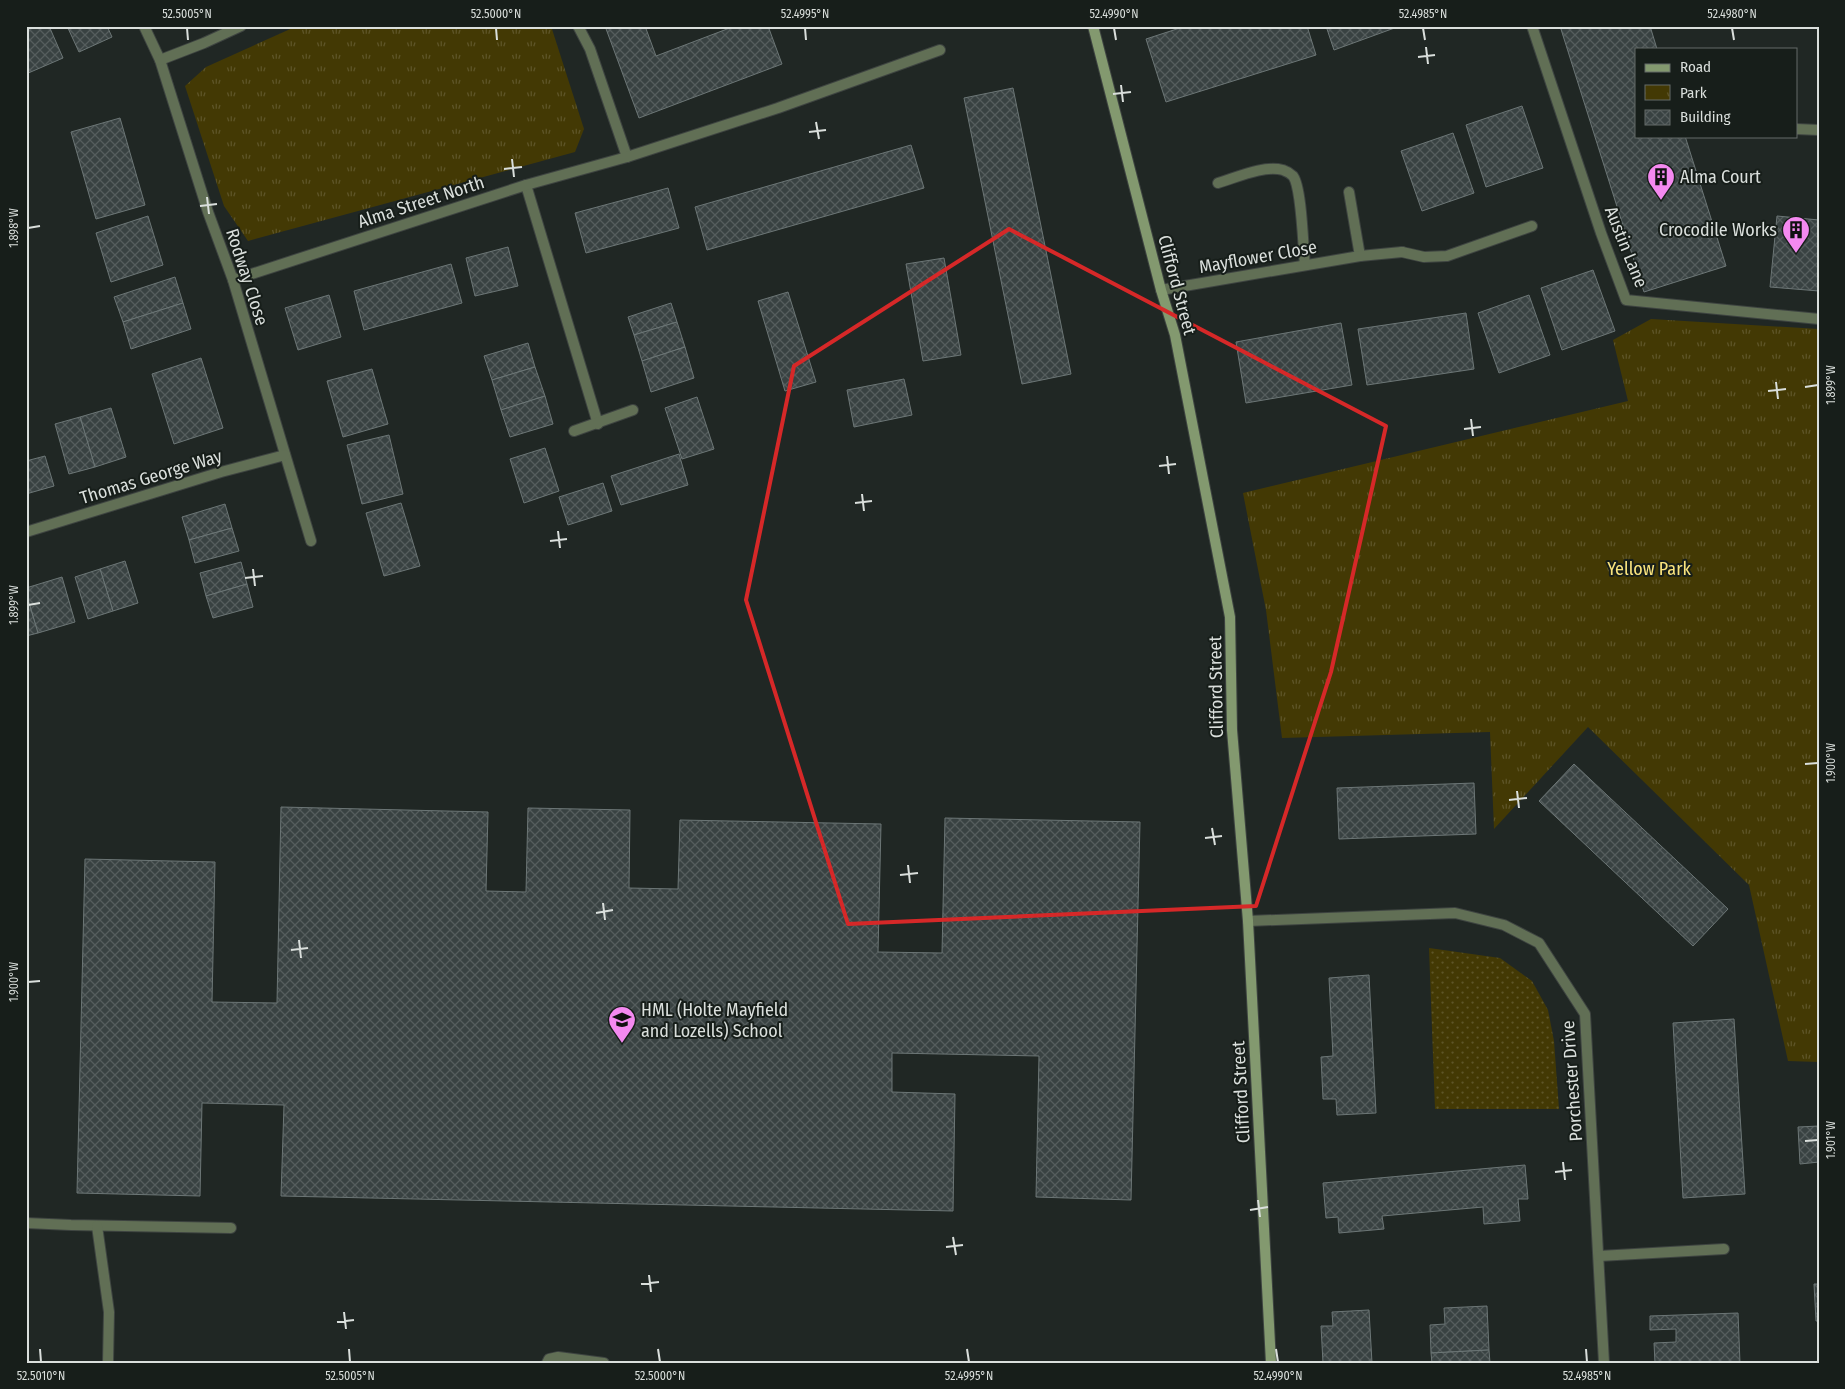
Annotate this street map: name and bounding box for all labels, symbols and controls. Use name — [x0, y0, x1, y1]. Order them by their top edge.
text: 52.5005°N — [162, 7, 212, 21]
text: 52.5000°N — [471, 7, 521, 21]
text: 52.4995°N — [781, 7, 829, 21]
text: 52.4990°N — [1089, 7, 1139, 21]
text: 52.4985°N — [1399, 7, 1447, 21]
text: 52.4980°N — [1707, 7, 1757, 21]
legend — [1635, 48, 1798, 138]
text: Road — [1680, 58, 1711, 76]
text: Park — [1680, 84, 1707, 102]
text: Building — [1680, 108, 1731, 126]
building icon: Alma Court — [1646, 162, 1676, 201]
place label: Alma Court — [1680, 166, 1761, 188]
street label: Alma Street North — [355, 171, 487, 233]
street label: Austin Lane — [1600, 203, 1652, 291]
text: 1.898°W — [7, 208, 21, 248]
building icon: Crocodile Works — [1781, 215, 1811, 254]
place label: Crocodile Works — [1659, 219, 1777, 241]
street label: Rodway Close — [221, 226, 273, 328]
street label: Clifford Street — [1153, 233, 1201, 337]
street label: Mayflower Close — [1197, 236, 1319, 278]
text: 1.899°W — [1824, 365, 1838, 405]
street label: Thomas George Way — [77, 445, 225, 509]
park label: Yellow Park — [1607, 558, 1691, 580]
text: 1.899°W — [7, 585, 21, 625]
street label: Clifford Street — [1204, 635, 1228, 738]
text: 1.900°W — [1824, 743, 1838, 783]
text: 1.900°W — [7, 962, 21, 1002]
place label: HML (Holte Mayfield and Lozells) School — [641, 999, 788, 1042]
school or university icon: HML (Holte Mayfield and Lozells) School — [607, 1005, 637, 1044]
street label: Porchester Drive — [1557, 1020, 1587, 1142]
street label: Clifford Street — [1227, 1040, 1255, 1144]
text: 1.901°W — [1824, 1121, 1838, 1159]
text: 52.5010°N — [17, 1369, 65, 1383]
text: 52.5005°N — [325, 1369, 375, 1383]
text: 52.5000°N — [635, 1369, 685, 1383]
text: 52.4995°N — [945, 1369, 993, 1383]
text: 52.4990°N — [1253, 1369, 1303, 1383]
text: 52.4985°N — [1563, 1369, 1611, 1383]

